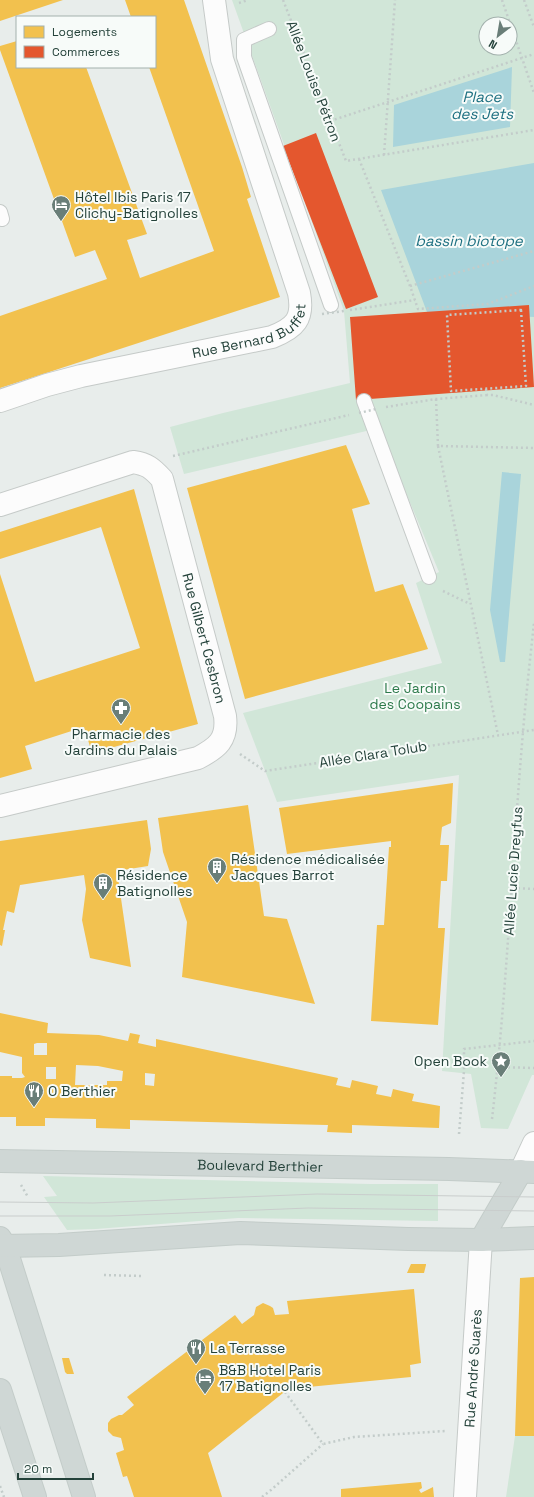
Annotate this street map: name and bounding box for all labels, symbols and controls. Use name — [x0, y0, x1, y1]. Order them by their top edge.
legend — [16, 16, 156, 68]
north arrow — [478, 16, 518, 56]
street label: Allée Louise Pétron — [283, 18, 345, 144]
text: Logements — [52, 24, 117, 40]
text: N — [486, 37, 500, 52]
text: Commerces — [52, 44, 120, 60]
water label: Place des Jets — [451, 87, 514, 123]
place label: Hôtel Ibis Paris 17 Clichy-Batignolles — [75, 188, 198, 222]
hotel icon: Hôtel Ibis Paris 17 Clichy-Batignolles — [50, 194, 72, 222]
water label: bassin biotope — [415, 231, 524, 250]
street label: Rue Bernard Buffet — [190, 303, 309, 362]
street label: Rue Gilbert Cesbron — [178, 571, 230, 705]
park label: Le Jardin des Coopains — [369, 679, 461, 713]
pharmacy icon: Pharmacie des Jardins du Palais — [110, 697, 132, 725]
place label: Pharmacie des Jardins du Palais — [65, 725, 177, 759]
street label: Allée Clara Tolub — [318, 737, 428, 771]
street label: Allée Lucie Dreyfus — [500, 806, 526, 936]
place label: Résidence médicalisée Jacques Barrot — [231, 850, 385, 884]
building icon: Résidence médicalisée Jacques Barrot — [206, 856, 228, 884]
place label: Résidence Batignolles — [117, 866, 192, 900]
building icon: Résidence Batignolles — [92, 872, 114, 900]
place icon: Open Book — [490, 1050, 512, 1078]
place label: Open Book — [414, 1052, 487, 1070]
restaurant icon: O Berthier — [23, 1080, 45, 1108]
place label: O Berthier — [48, 1082, 116, 1100]
street label: Boulevard Berthier — [197, 1156, 323, 1176]
street label: Rue André Suarès — [460, 1309, 486, 1428]
restaurant icon: La Terrasse — [185, 1337, 207, 1365]
place label: La Terrasse — [210, 1339, 285, 1357]
place label: B&B Hotel Paris 17 Batignolles — [219, 1361, 321, 1395]
hotel icon: B&B Hotel Paris 17 Batignolles — [194, 1367, 216, 1395]
scale bar — [18, 1455, 93, 1481]
text: 20 m — [24, 1461, 52, 1477]

